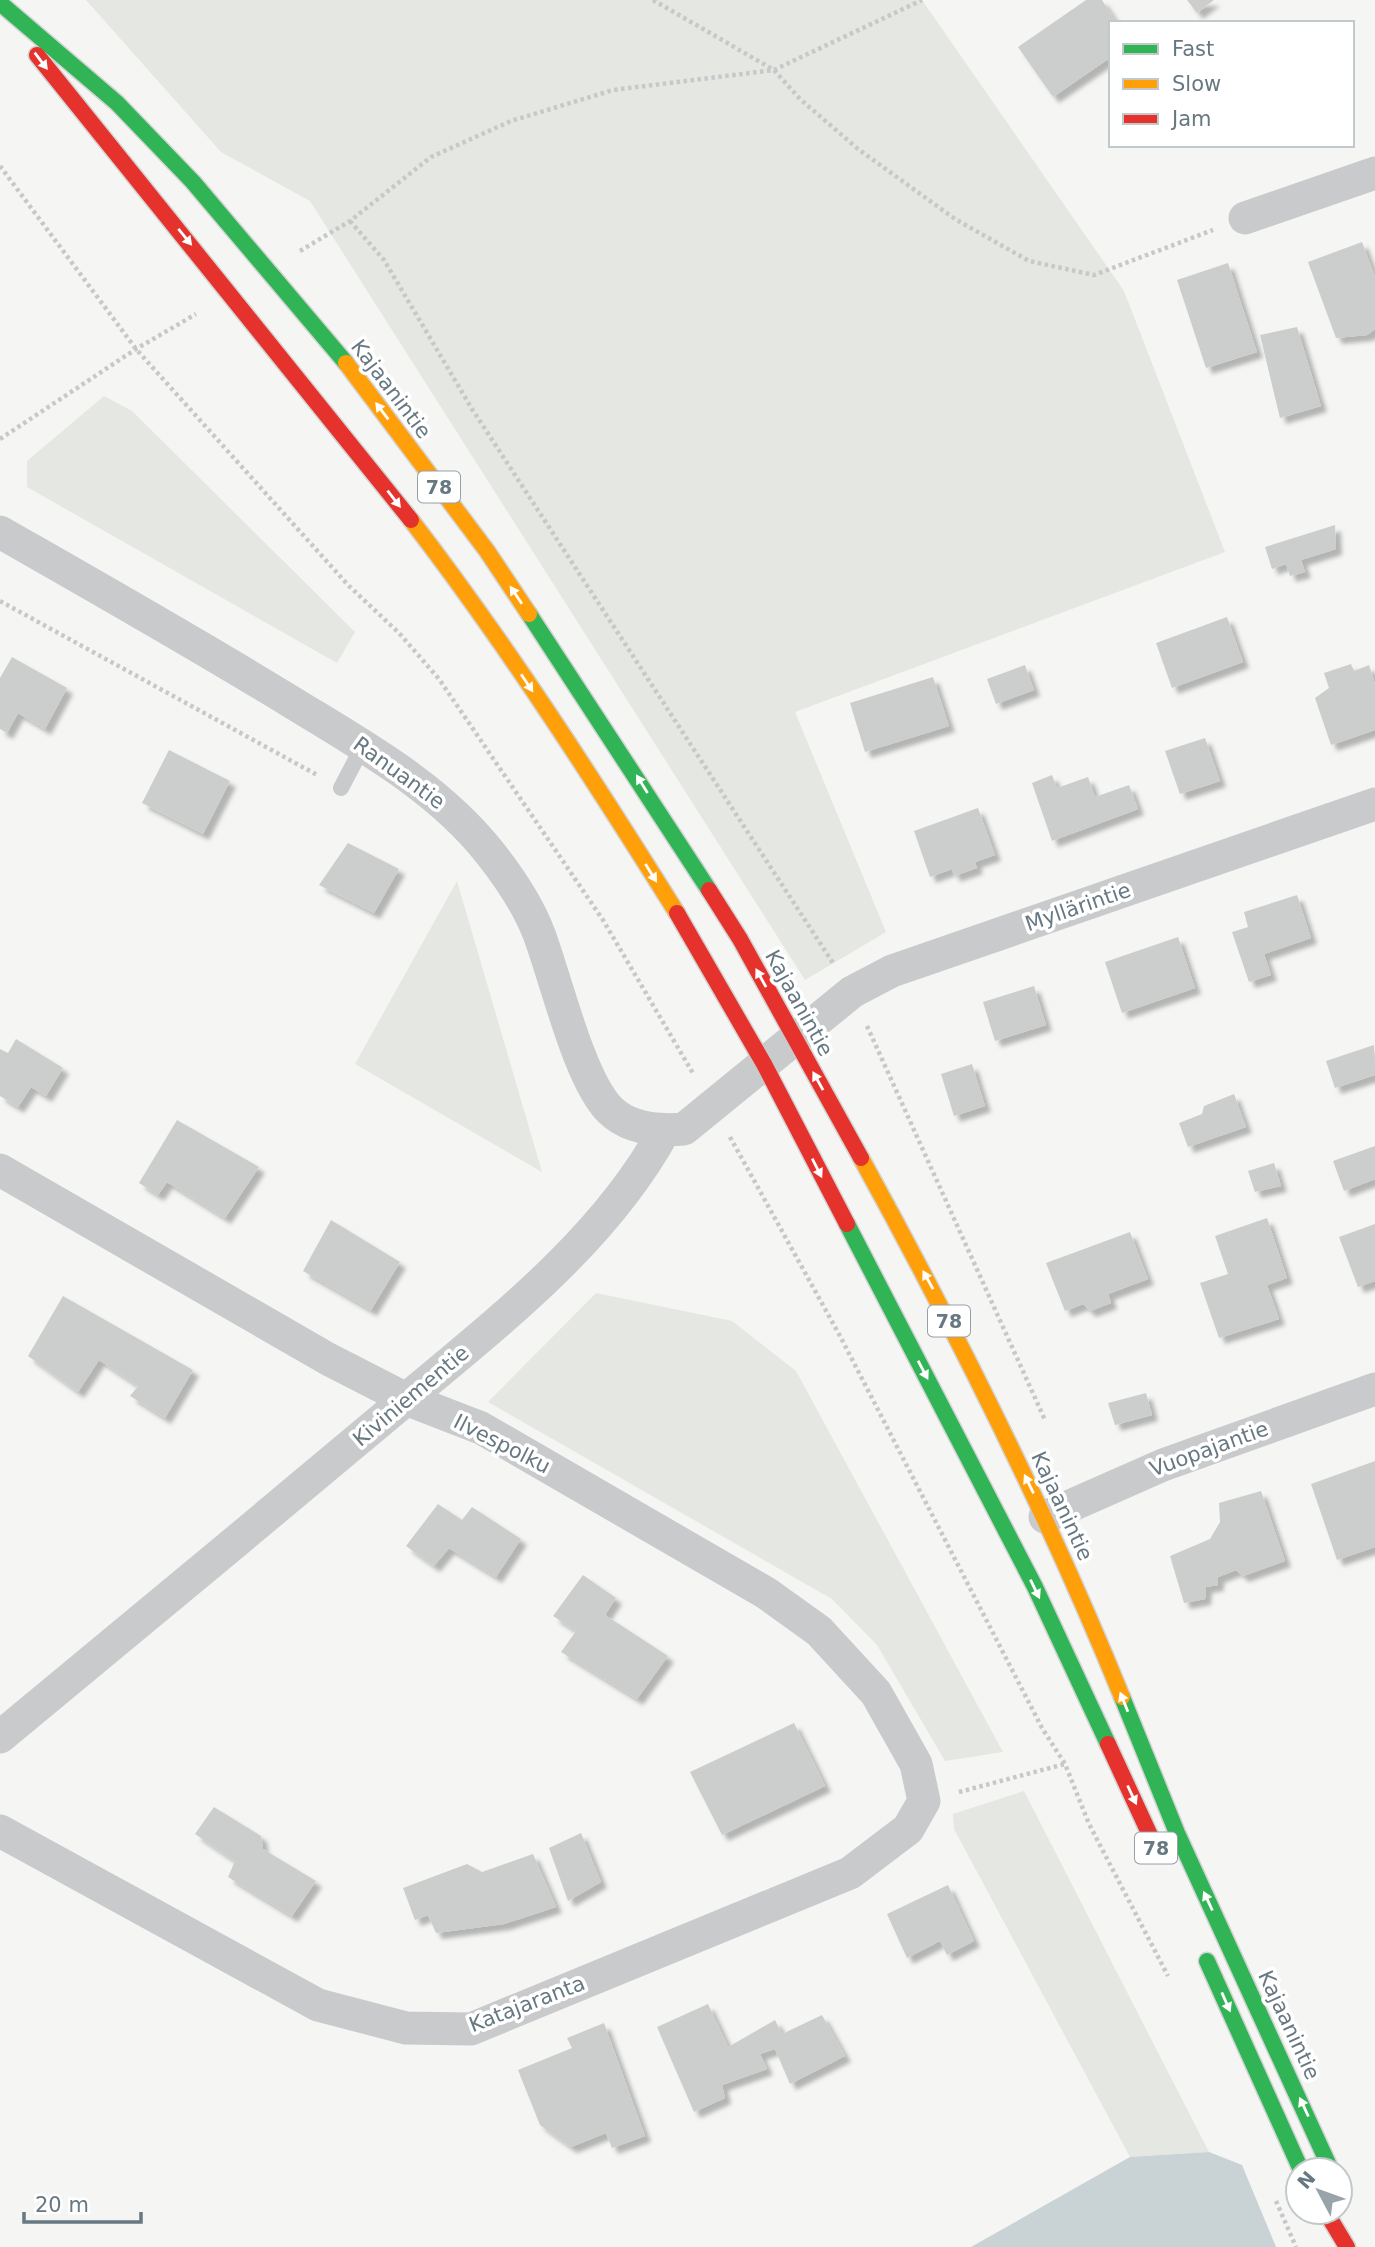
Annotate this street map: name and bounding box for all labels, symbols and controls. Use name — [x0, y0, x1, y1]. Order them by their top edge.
legend — [1109, 21, 1354, 147]
text: Fast — [1172, 37, 1214, 61]
one-way arrow — [34, 51, 49, 69]
text: Slow — [1172, 72, 1221, 96]
text: Jam — [1170, 107, 1212, 131]
one-way arrow — [178, 227, 193, 245]
street label: Kajaanintie — [346, 335, 436, 443]
one-way arrow — [375, 402, 389, 420]
road number: 78 — [418, 472, 460, 502]
one-way arrow — [386, 489, 401, 507]
one-way arrow — [510, 585, 523, 604]
one-way arrow — [520, 674, 534, 692]
street label: Ranuantie — [349, 732, 449, 814]
one-way arrow — [636, 774, 649, 794]
one-way arrow — [645, 864, 658, 883]
street label: Myllärintie — [1022, 878, 1134, 936]
street label: Kajaanintie — [760, 946, 838, 1060]
one-way arrow — [755, 968, 767, 987]
one-way arrow — [813, 1070, 825, 1090]
one-way arrow — [811, 1158, 822, 1178]
one-way arrow — [922, 1270, 934, 1290]
road number: 78 — [928, 1306, 970, 1336]
street label: Kiviniementie — [348, 1341, 474, 1451]
one-way arrow — [917, 1360, 929, 1379]
street label: Ilvespolku — [450, 1409, 554, 1479]
street label: Vuopajantie — [1146, 1416, 1272, 1482]
street label: Kajaanintie — [1026, 1448, 1098, 1564]
one-way arrow — [1023, 1474, 1034, 1494]
one-way arrow — [1030, 1579, 1041, 1599]
one-way arrow — [1118, 1691, 1129, 1712]
one-way arrow — [1126, 1785, 1138, 1805]
road number: 78 — [1135, 1832, 1177, 1864]
one-way arrow — [1203, 1891, 1214, 1911]
street label: Kajaanintie — [1253, 1967, 1325, 2083]
street label: Katajaranta — [466, 1971, 588, 2037]
one-way arrow — [1220, 1992, 1232, 2012]
one-way arrow — [1299, 2097, 1310, 2118]
north arrow — [1284, 2156, 1354, 2226]
text: N — [1293, 2167, 1320, 2193]
scale bar — [24, 2180, 142, 2224]
text: 20 m — [35, 2193, 89, 2217]

